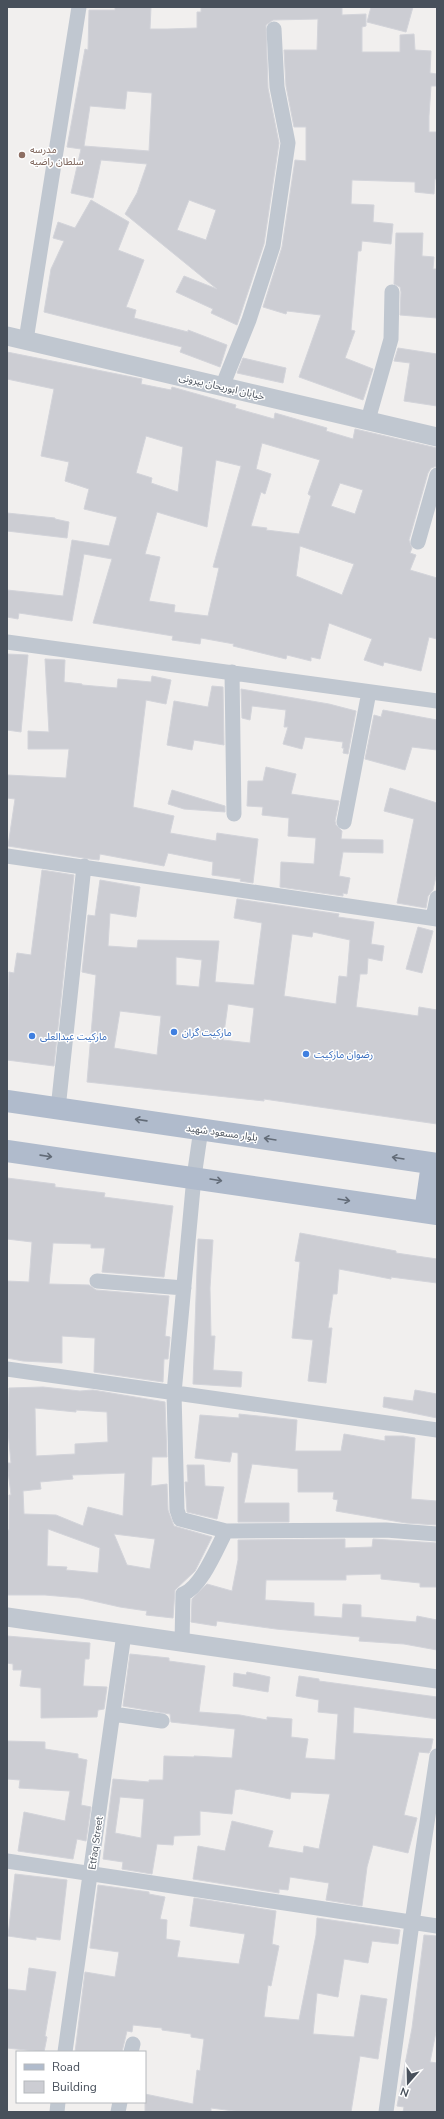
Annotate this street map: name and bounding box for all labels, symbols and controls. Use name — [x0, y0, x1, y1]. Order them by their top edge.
place label: مدرسه سلطان راضیه — [30, 143, 84, 169]
marker: مدرسه سلطان راضیه — [17, 150, 27, 160]
street label: خیابان ابوریحان بیرونی — [178, 370, 266, 404]
place label: مارکیت گران — [182, 1026, 232, 1040]
marker: مارکیت گران — [169, 1027, 179, 1037]
place label: مارکیت عبدالعلی — [40, 1030, 107, 1044]
marker: مارکیت عبدالعلی — [27, 1031, 37, 1041]
place label: رضوان مارکیت — [314, 1048, 373, 1062]
marker: رضوان مارکیت — [301, 1049, 311, 1059]
one-way arrow — [135, 1116, 148, 1124]
street label: بلوار مسعود شهید — [185, 1121, 259, 1145]
one-way arrow — [264, 1135, 277, 1143]
one-way arrow — [39, 1152, 52, 1160]
one-way arrow — [392, 1154, 405, 1162]
one-way arrow — [209, 1176, 222, 1184]
one-way arrow — [337, 1196, 350, 1204]
street label: Etfaq Street — [85, 1815, 107, 1871]
legend — [16, 2051, 146, 2103]
text: Road — [52, 2059, 80, 2075]
north arrow — [388, 2063, 428, 2103]
text: Building — [52, 2079, 97, 2095]
text: N — [398, 2083, 411, 2100]

